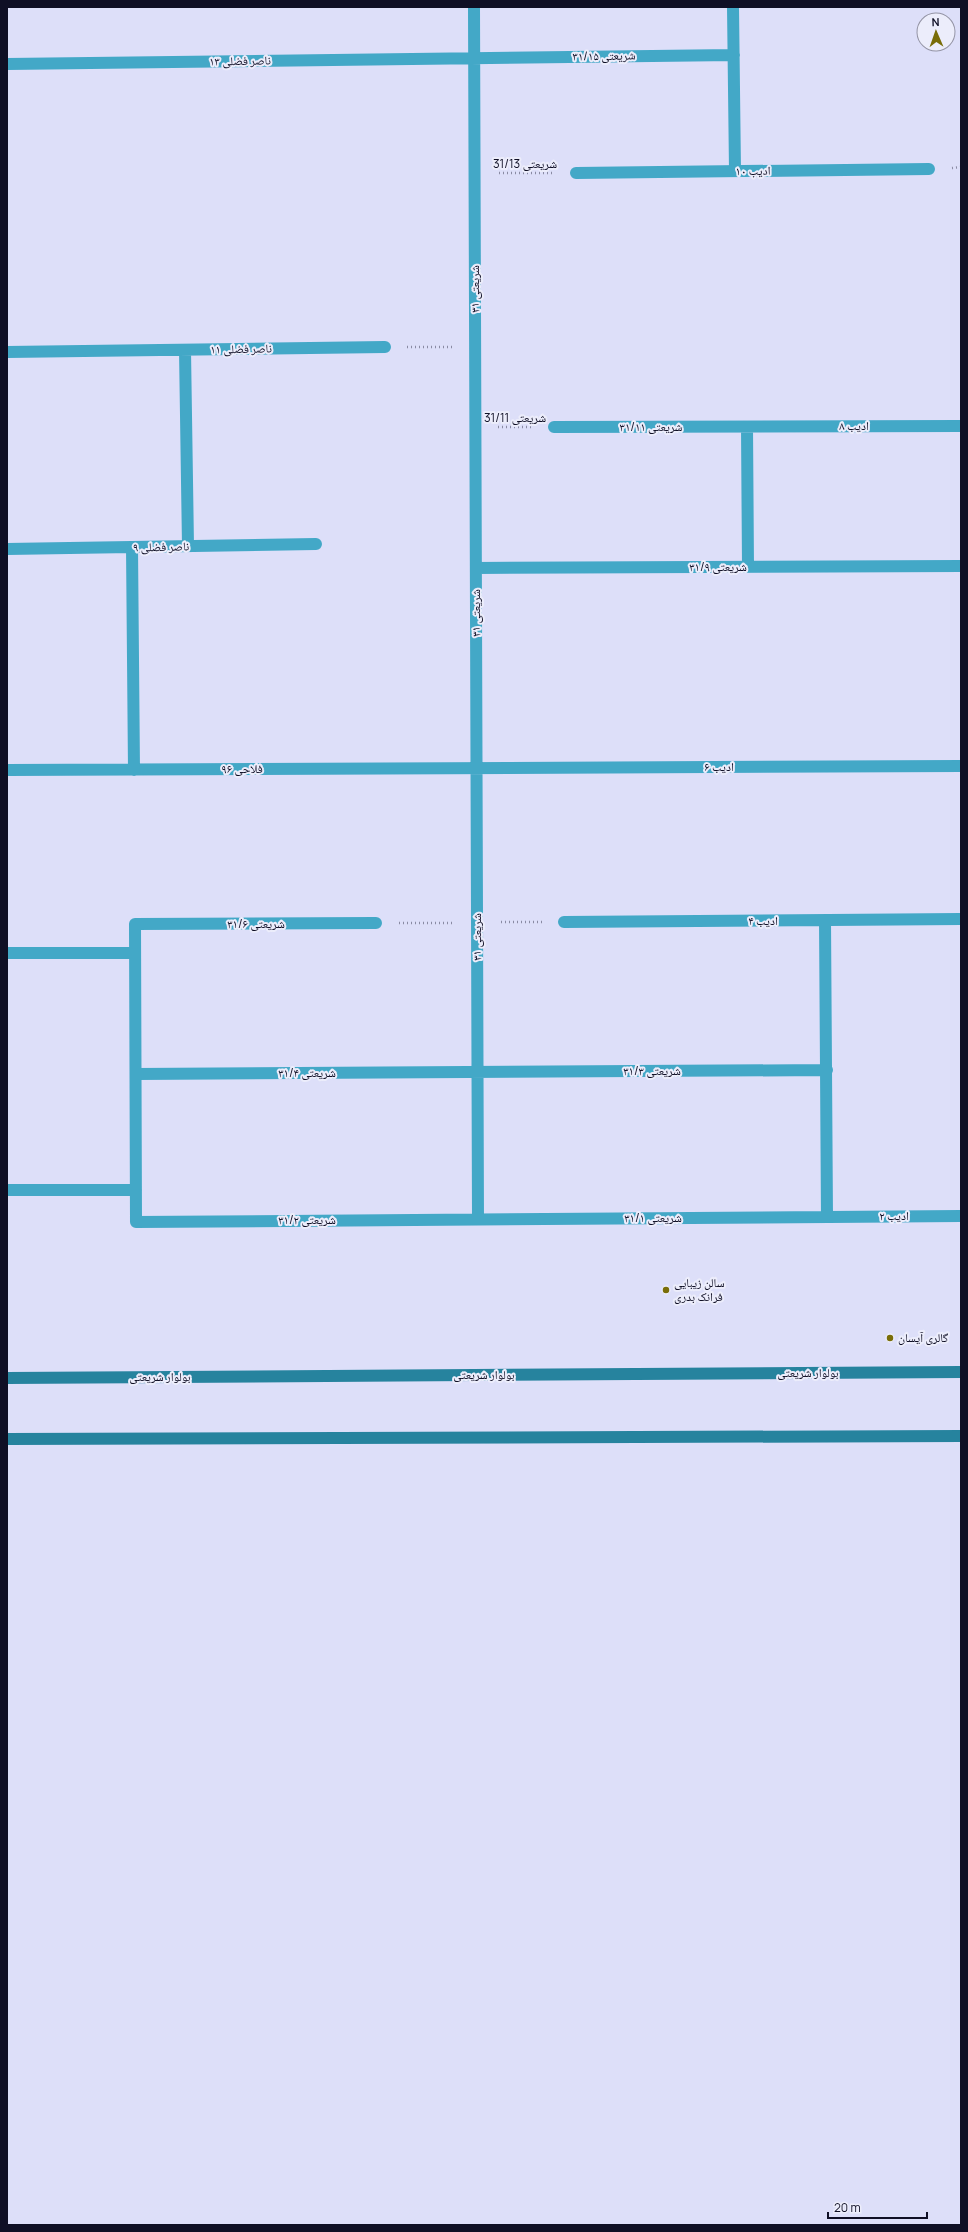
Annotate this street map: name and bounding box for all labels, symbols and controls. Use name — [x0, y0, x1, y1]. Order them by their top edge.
north arrow — [916, 12, 956, 52]
text: N — [931, 14, 940, 29]
street label: شریعتی ۳۱/۱۵ — [572, 46, 636, 65]
street label: ناصر فضلی ۱۳ — [209, 51, 271, 70]
street label: شریعتی 31/13 — [493, 155, 557, 172]
street label: ادیب ۱۰ — [735, 162, 771, 179]
street label: شریعتی ۳۱ — [466, 265, 483, 313]
street label: ناصر فضلی ۱۱ — [210, 339, 272, 358]
street label: شریعتی 31/11 — [484, 409, 546, 426]
street label: ادیب ۸ — [839, 417, 869, 434]
street label: شریعتی ۳۱/۱۱ — [620, 418, 683, 435]
street label: ناصر فضلی ۹ — [133, 538, 189, 555]
street label: شریعتی ۳۱/۹ — [689, 558, 747, 575]
street label: شریعتی ۳۱ — [467, 589, 484, 637]
street label: ادیب ۶ — [704, 758, 734, 775]
street label: فلاحی ۹۶ — [221, 760, 263, 777]
street label: ادیب ۴ — [748, 912, 778, 929]
street label: شریعتی ۳۱ — [468, 913, 485, 961]
street label: شریعتی ۳۱/۶ — [227, 915, 285, 932]
street label: شریعتی ۳۱/۳ — [623, 1062, 681, 1079]
street label: شریعتی ۳۱/۴ — [278, 1064, 336, 1081]
street label: ادیب ۲ — [879, 1207, 909, 1224]
street label: شریعتی ۳۱/۱ — [624, 1209, 682, 1226]
street label: شریعتی ۳۱/۲ — [278, 1211, 336, 1228]
place label: سالن زیبایی فرانک بدری — [674, 1274, 725, 1305]
marker: سالن زیبایی فرانک بدری — [661, 1285, 671, 1295]
place label: گالری آيسان — [898, 1329, 948, 1346]
marker: گالری آيسان — [885, 1333, 895, 1343]
street label: بولوار شریعتی — [777, 1364, 839, 1381]
street label: بولوار شریعتی — [453, 1366, 515, 1383]
street label: بولوار شریعتی — [129, 1368, 191, 1385]
scale bar — [828, 2194, 927, 2220]
text: 20 m — [834, 2199, 861, 2216]

